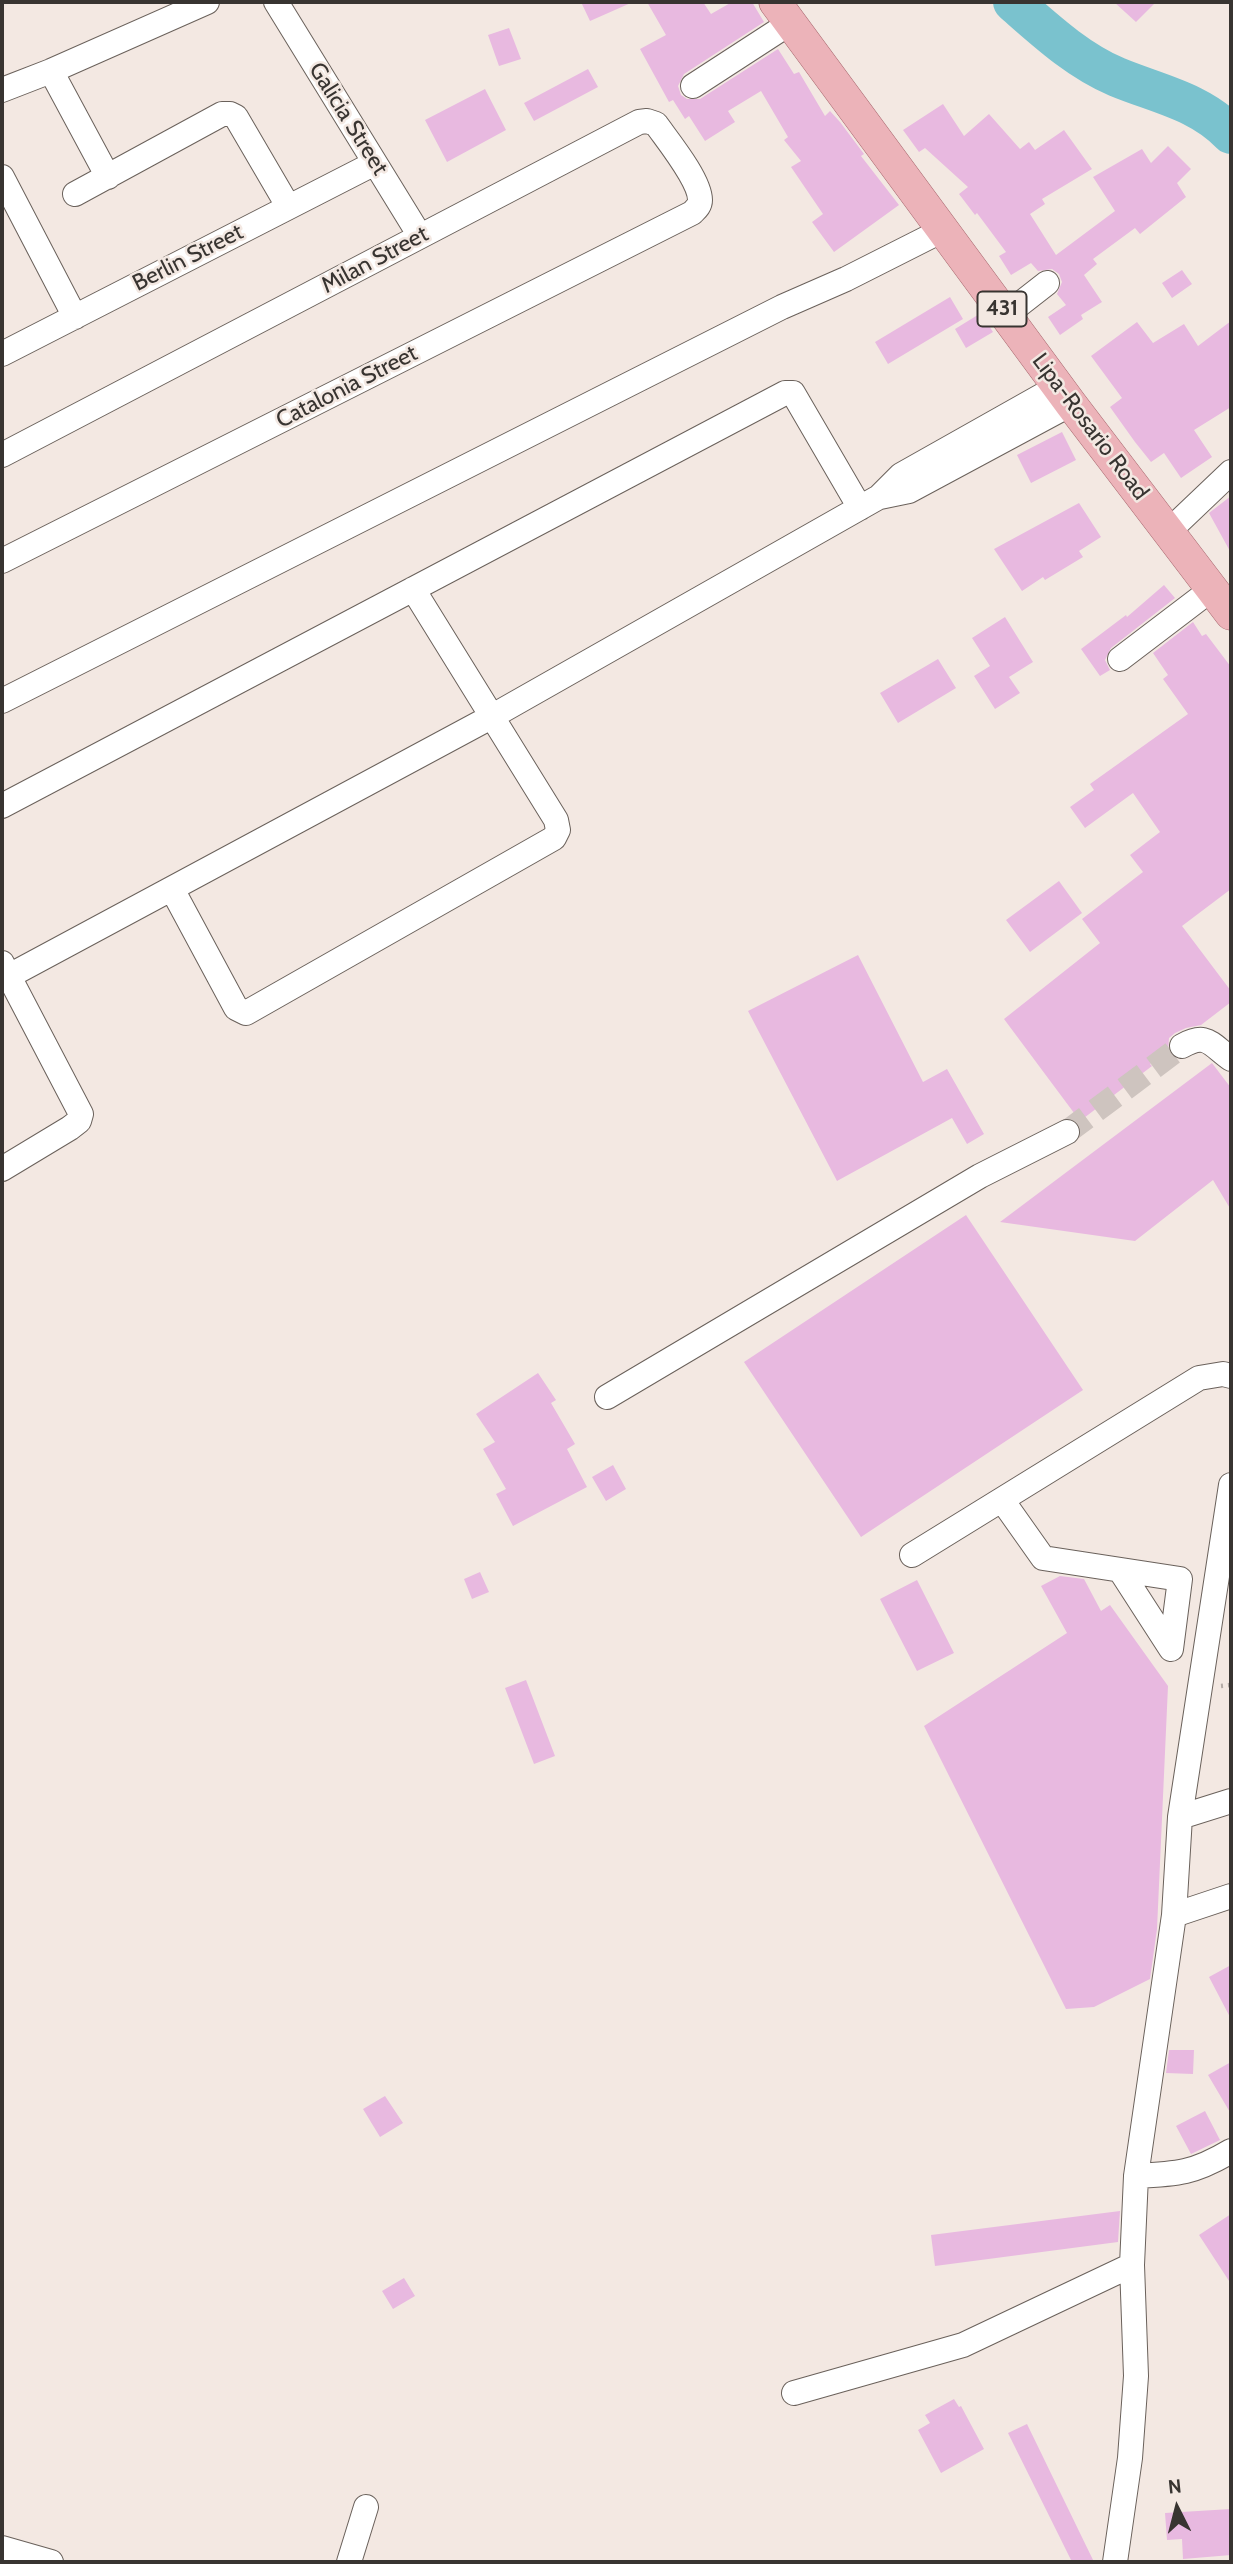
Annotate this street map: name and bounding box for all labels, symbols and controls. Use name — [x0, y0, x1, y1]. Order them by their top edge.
street label: Galicia Street — [303, 58, 393, 180]
street label: Berlin Street — [128, 218, 248, 298]
street label: Milan Street — [317, 220, 433, 300]
road number: 431 — [978, 292, 1026, 326]
street label: Catalonia Street — [272, 340, 422, 434]
street label: Lipa-Rosario Road — [1026, 348, 1154, 506]
north arrow — [1142, 2473, 1212, 2543]
text: N — [1167, 2474, 1183, 2499]

